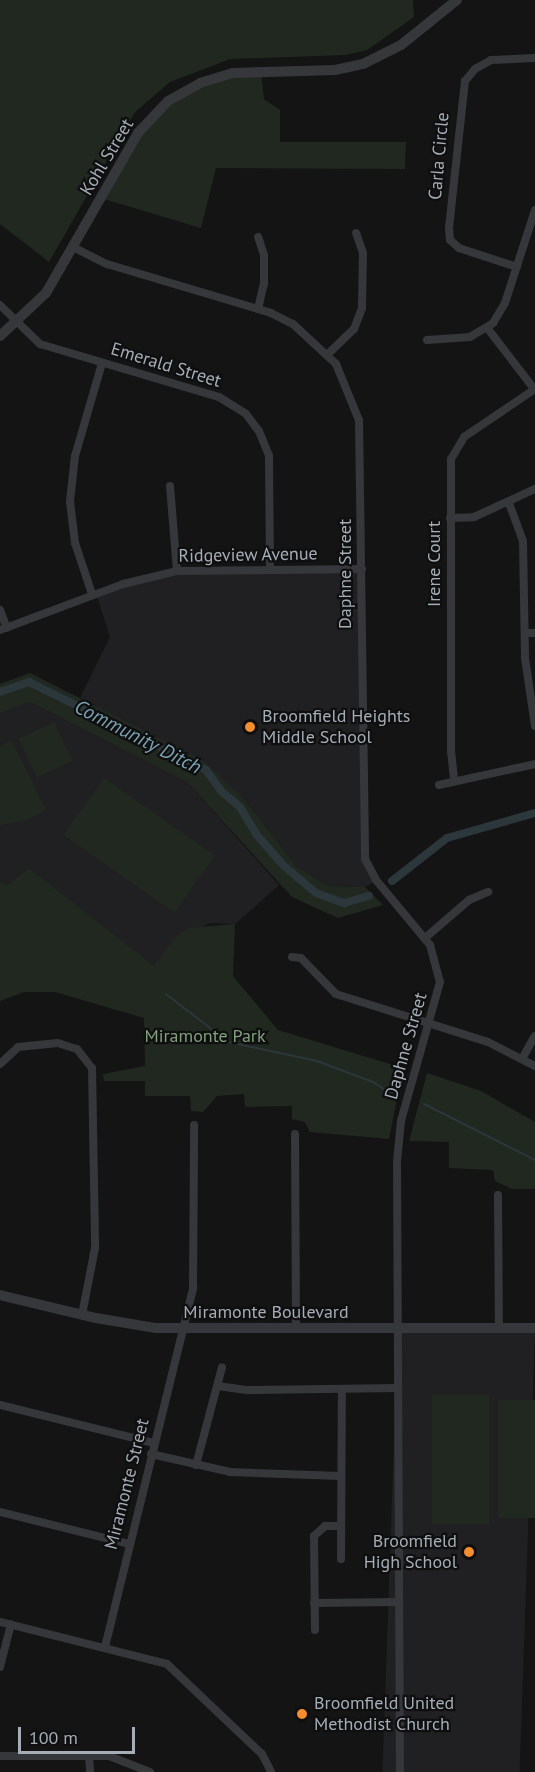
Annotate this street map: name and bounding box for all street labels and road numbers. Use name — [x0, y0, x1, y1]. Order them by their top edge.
street label: Carla Circle — [424, 111, 454, 201]
street label: Kohl Street — [76, 115, 138, 199]
street label: Emerald Street — [108, 338, 224, 392]
street label: Daphne Street — [334, 519, 356, 629]
street label: Irene Court — [423, 521, 445, 607]
street label: Ridgeview Avenue — [178, 543, 318, 567]
street label: Daphne Street — [380, 990, 432, 1102]
street label: Miramonte Boulevard — [183, 1301, 349, 1323]
street label: Miramonte Street — [100, 1416, 154, 1552]

